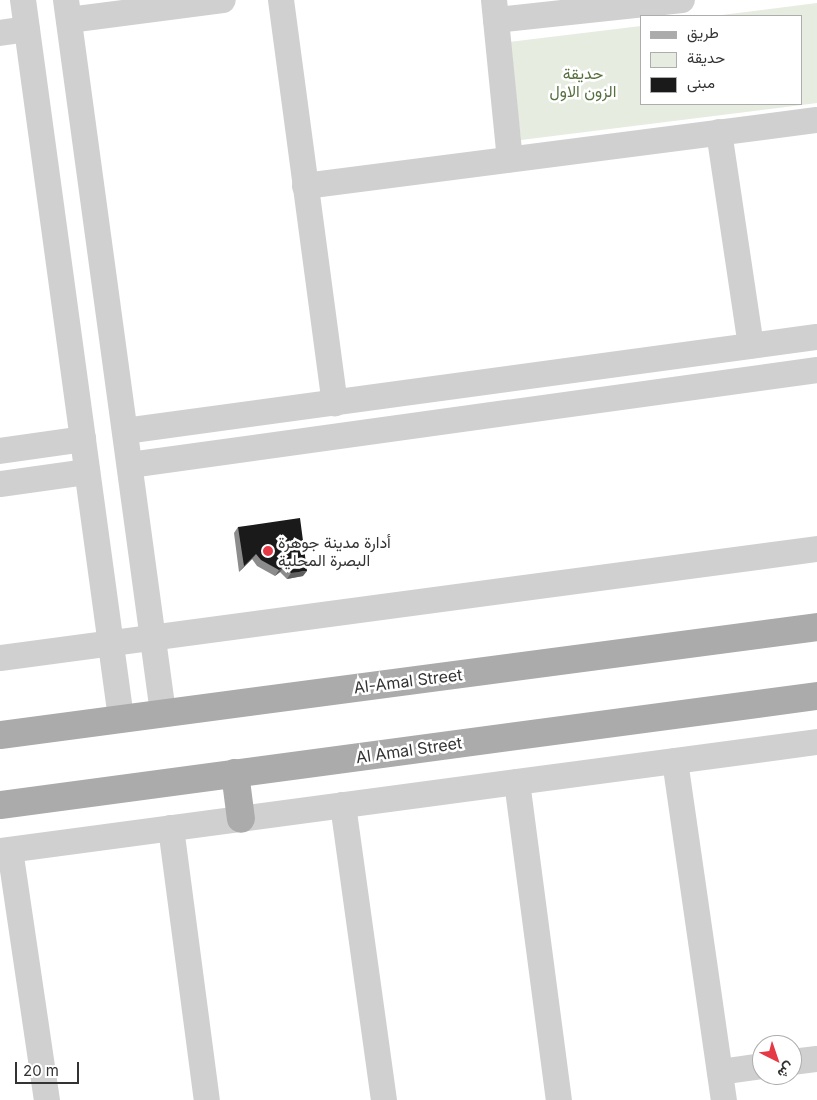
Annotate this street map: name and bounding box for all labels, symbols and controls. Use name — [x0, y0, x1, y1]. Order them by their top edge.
legend — [640, 15, 802, 105]
text: طريق — [687, 23, 719, 42]
text: حديقة — [687, 48, 725, 67]
park label: حديقة الزون الاول — [550, 63, 616, 101]
text: مبنى — [687, 73, 715, 92]
place label: أدارة مدينة جوهرة البصرة المحلية — [278, 532, 391, 570]
marker: أدارة مدينة جوهرة البصرة المحلية — [262, 545, 274, 557]
street label: Al-Amal Street — [353, 665, 463, 697]
street label: Al Amal Street — [355, 733, 463, 767]
north arrow — [752, 1035, 802, 1085]
scale bar — [18, 1052, 81, 1084]
text: ش — [775, 1059, 798, 1083]
text: 20 m — [23, 1061, 59, 1080]

